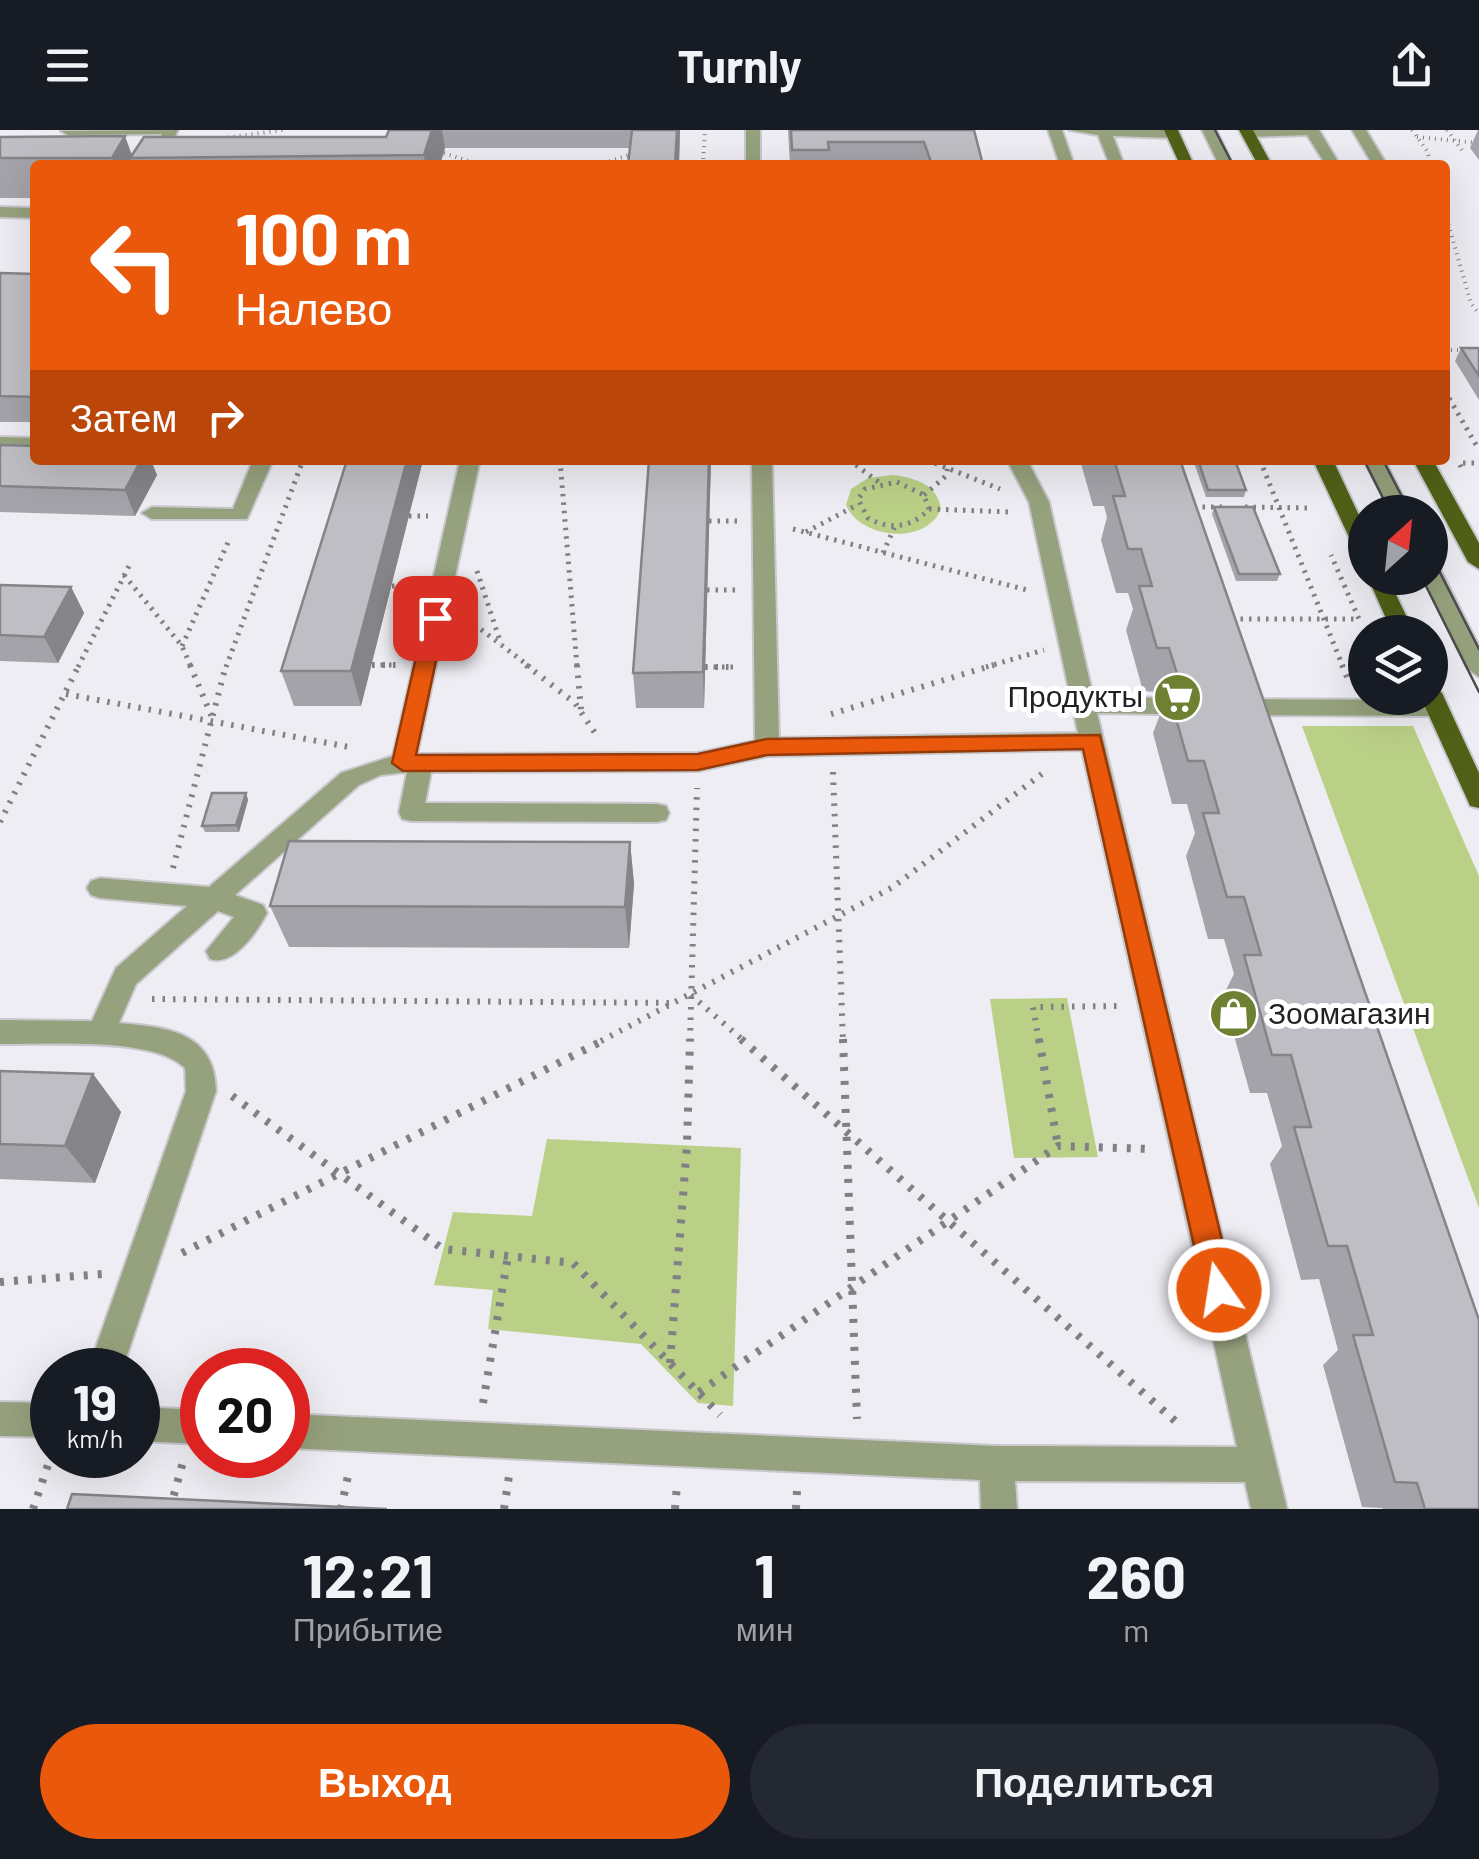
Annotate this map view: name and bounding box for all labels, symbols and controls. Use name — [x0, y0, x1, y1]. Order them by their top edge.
icon: menu — [40, 38, 95, 93]
text: Turnly — [677, 38, 802, 92]
icon: share — [1384, 38, 1439, 93]
text: 100 m — [235, 195, 412, 279]
icon: left — [70, 200, 200, 330]
text: Налево — [235, 280, 392, 334]
icon: right — [198, 390, 253, 445]
text: Затем — [70, 394, 178, 440]
north arrow — [1348, 495, 1448, 595]
map controls — [1348, 495, 1448, 715]
pin — [393, 576, 478, 661]
icon: arrive — [408, 591, 463, 646]
button: layers — [1348, 615, 1448, 715]
supermarket icon: Продукты — [1152, 671, 1204, 723]
place label: Продукты — [1007, 677, 1143, 713]
shop icon: Зоомагазин — [1207, 988, 1259, 1040]
place label: Зоомагазин — [1268, 994, 1431, 1030]
position arrow — [1167, 1238, 1271, 1342]
speed limit sign: 20 — [180, 1348, 310, 1478]
text: 19 — [73, 1371, 117, 1431]
text: km/h — [67, 1423, 123, 1453]
text: 12:21 — [302, 1538, 434, 1610]
text: 1 — [754, 1538, 775, 1610]
text: 260 — [1086, 1539, 1186, 1611]
text: Прибытие — [293, 1609, 443, 1647]
text: мин — [736, 1609, 793, 1647]
text: m — [1123, 1610, 1149, 1648]
button: Выход — [40, 1724, 730, 1839]
button: Поделиться — [750, 1724, 1439, 1839]

